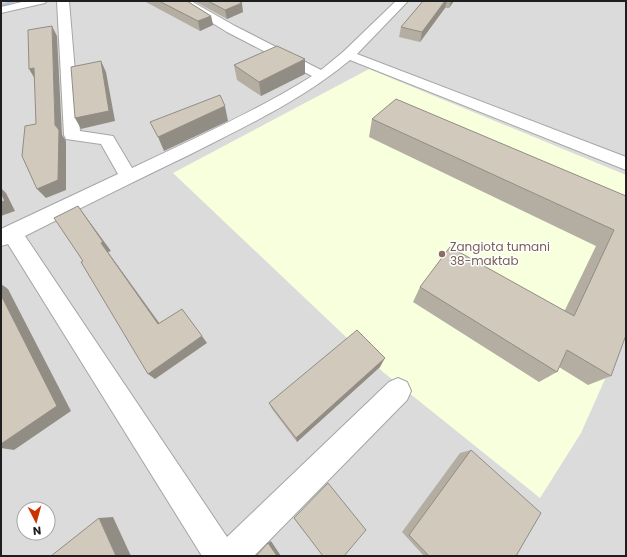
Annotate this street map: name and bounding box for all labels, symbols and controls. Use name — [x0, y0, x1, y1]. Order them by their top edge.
place label: Zangiota tumani 38-maktab — [450, 238, 550, 269]
marker: Zangiota tumani 38-maktab — [437, 249, 447, 259]
north arrow — [16, 501, 56, 541]
text: N — [32, 523, 42, 539]

